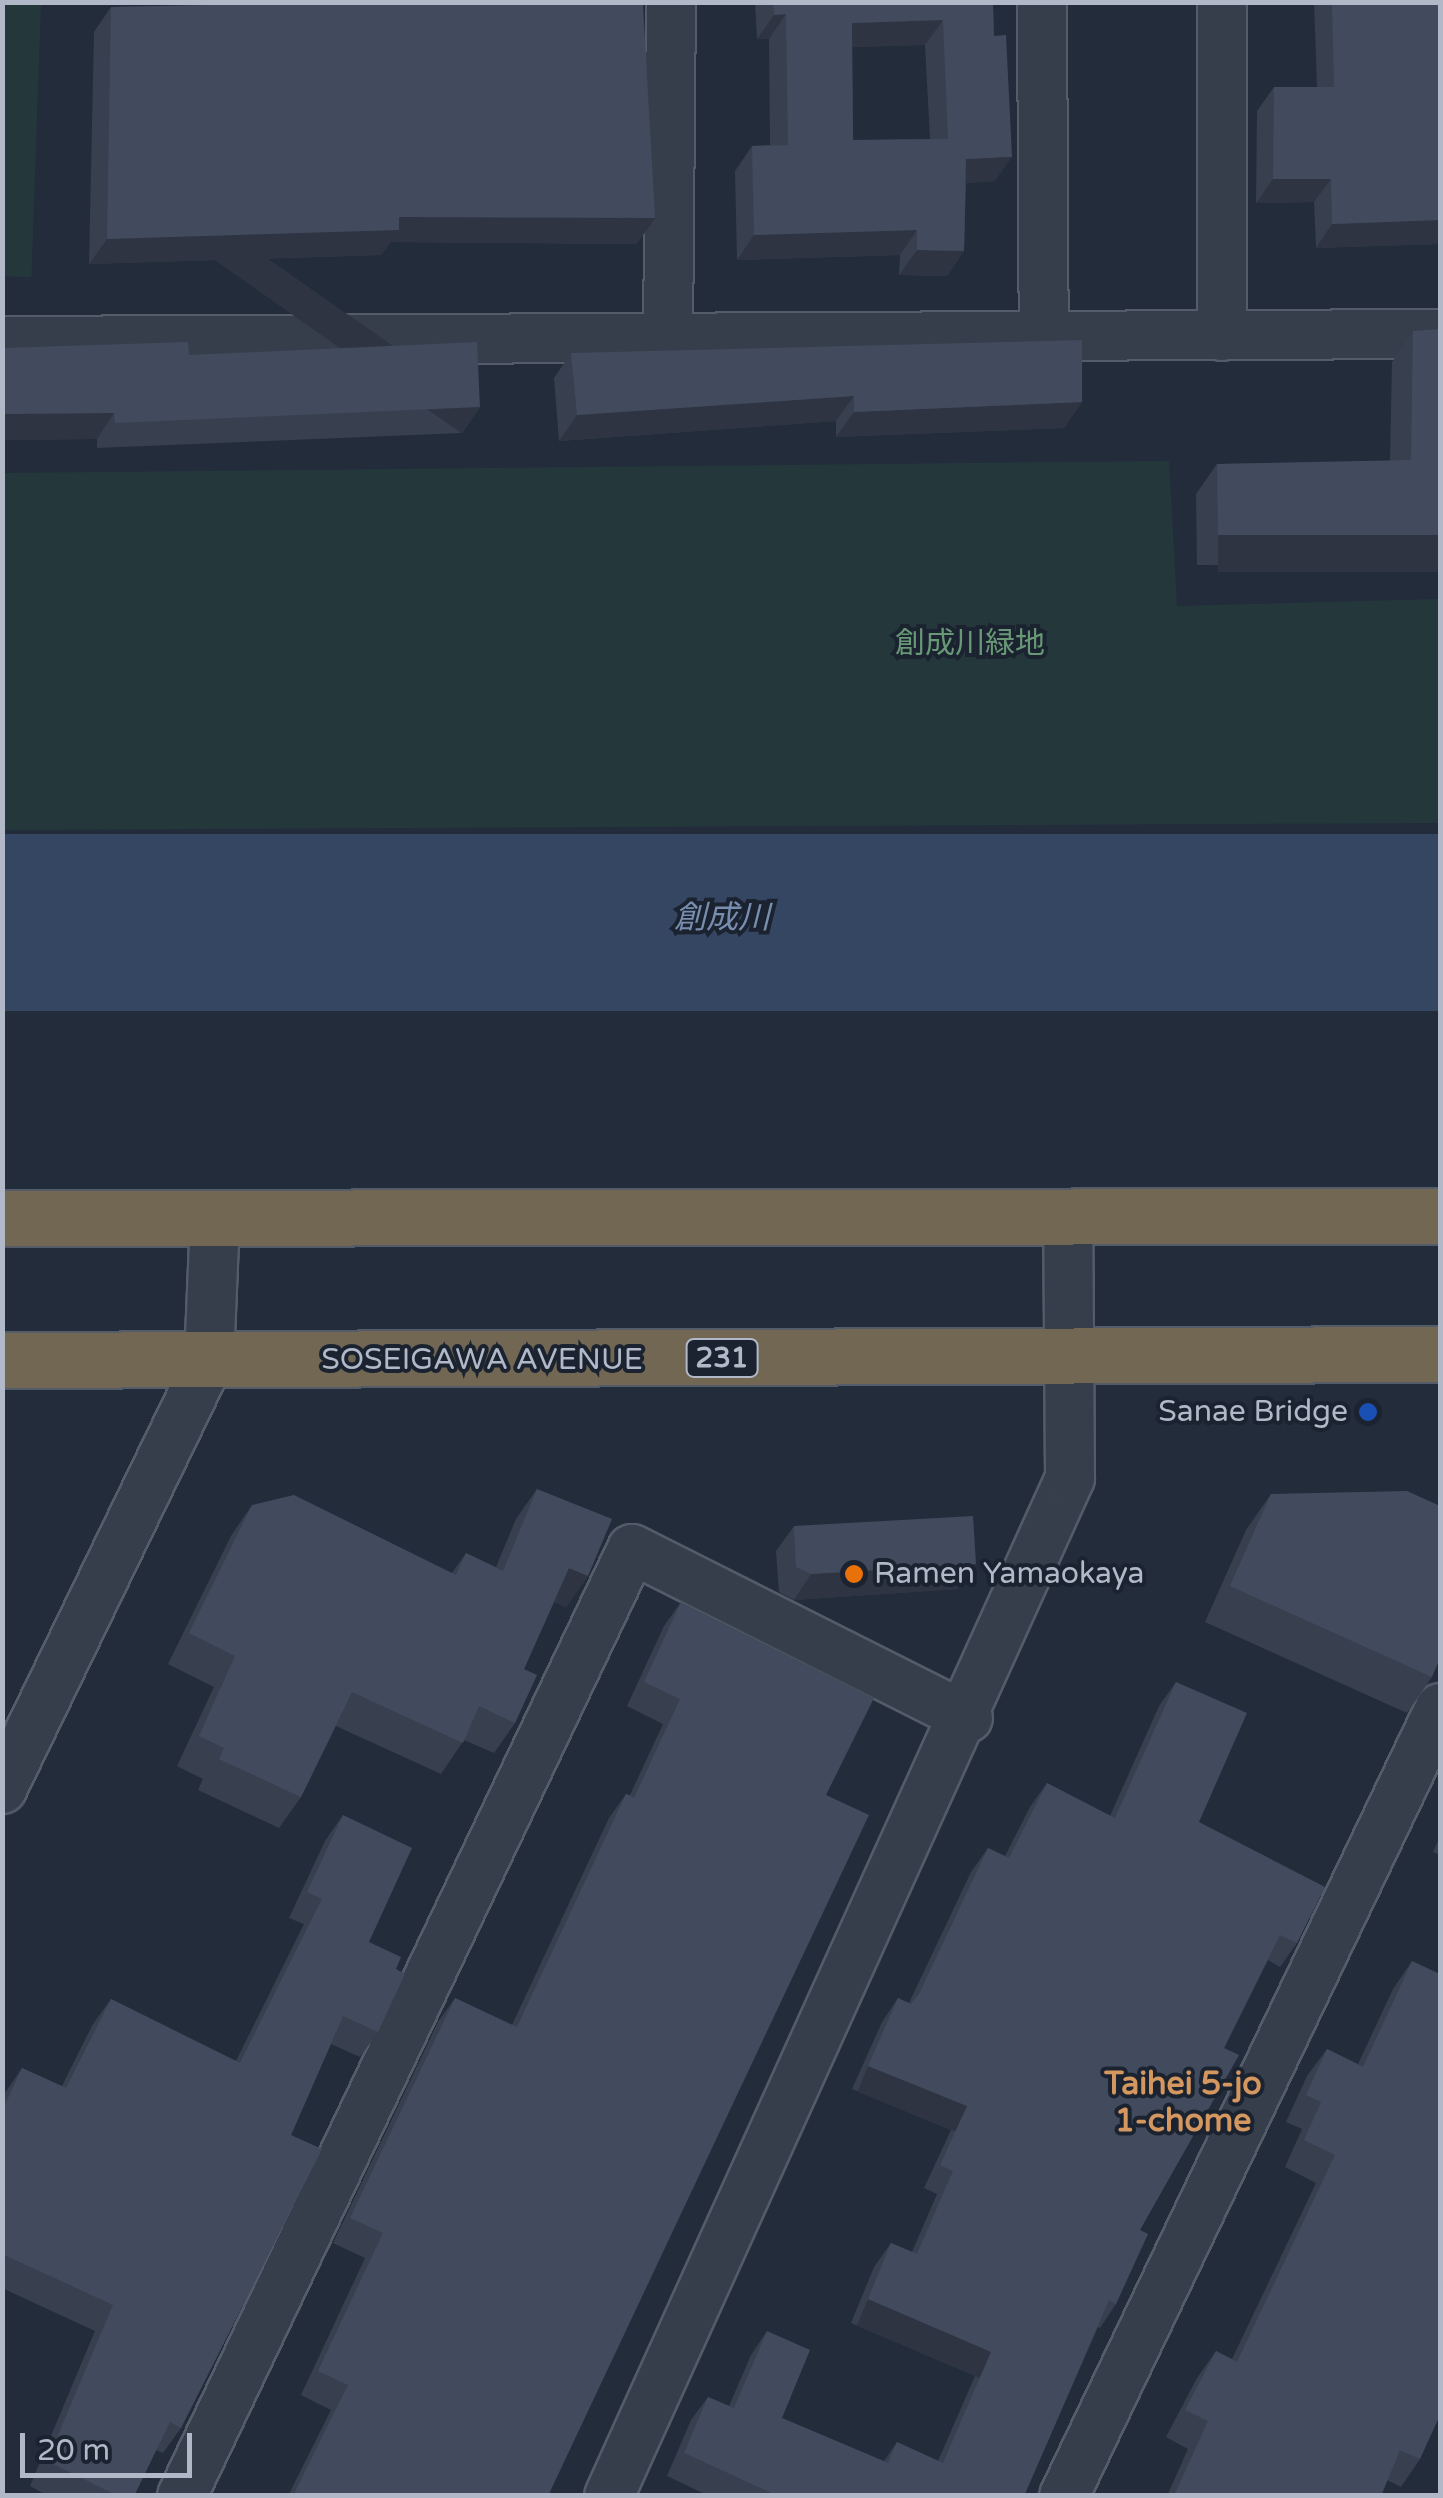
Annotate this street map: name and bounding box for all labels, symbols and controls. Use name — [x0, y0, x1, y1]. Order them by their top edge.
park label: 創成川緑地 — [895, 626, 1045, 662]
water label: 創成川 — [674, 899, 770, 937]
road number: 231 — [684, 1335, 760, 1381]
street label: SOSEIGAWA AVENUE — [321, 1342, 643, 1378]
place label: Sanae Bridge — [1158, 1394, 1348, 1430]
marker: Sanae Bridge — [1357, 1401, 1379, 1423]
place label: Ramen Yamaokaya — [874, 1556, 1144, 1592]
marker: Ramen Yamaokaya — [843, 1563, 865, 1585]
district label: Taihei 5-jo 1-chome — [1104, 2066, 1262, 2141]
scale bar — [25, 2413, 198, 2475]
text: 20 m — [37, 2432, 110, 2469]

